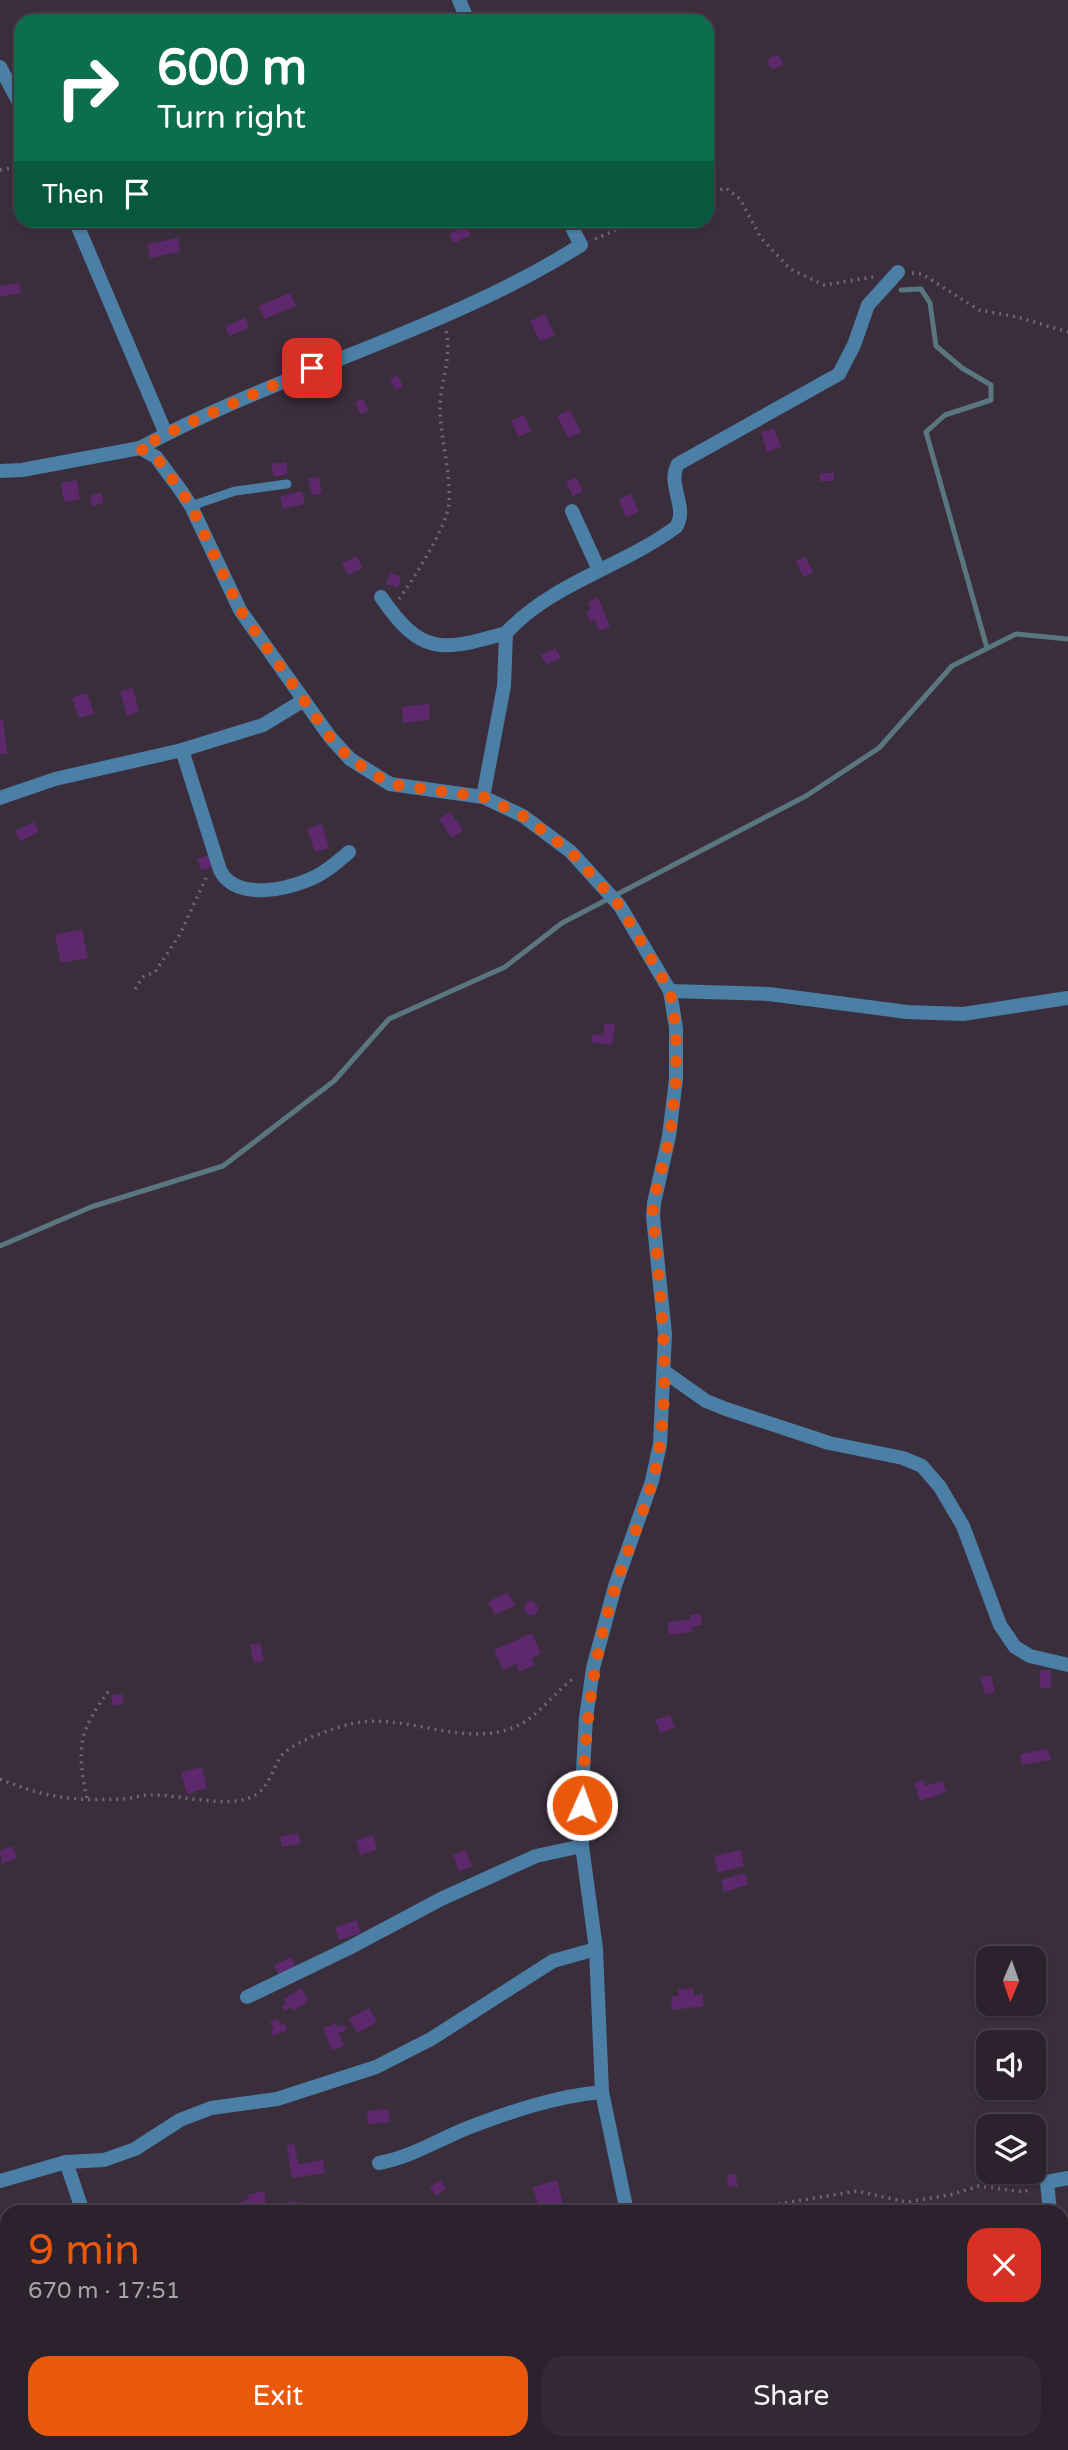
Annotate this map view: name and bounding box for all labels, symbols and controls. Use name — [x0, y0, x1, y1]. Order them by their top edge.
text: 600 m — [157, 39, 307, 98]
icon: right — [42, 42, 133, 133]
text: Turn right — [157, 99, 306, 137]
icon: arrive — [118, 175, 156, 213]
text: Then — [42, 179, 104, 210]
pin — [282, 338, 342, 398]
icon: arrive — [293, 349, 331, 387]
position arrow — [545, 1768, 619, 1842]
north arrow — [976, 1946, 1046, 2016]
map controls — [976, 1946, 1046, 2184]
button: sound — [976, 2030, 1046, 2100]
button: layers — [976, 2114, 1046, 2184]
text: 9 min — [28, 2225, 140, 2276]
button: close — [967, 2228, 1041, 2302]
text: 670 m · 17:51 — [28, 2277, 180, 2305]
button: Exit — [28, 2356, 528, 2436]
button: Share — [542, 2356, 1041, 2436]

